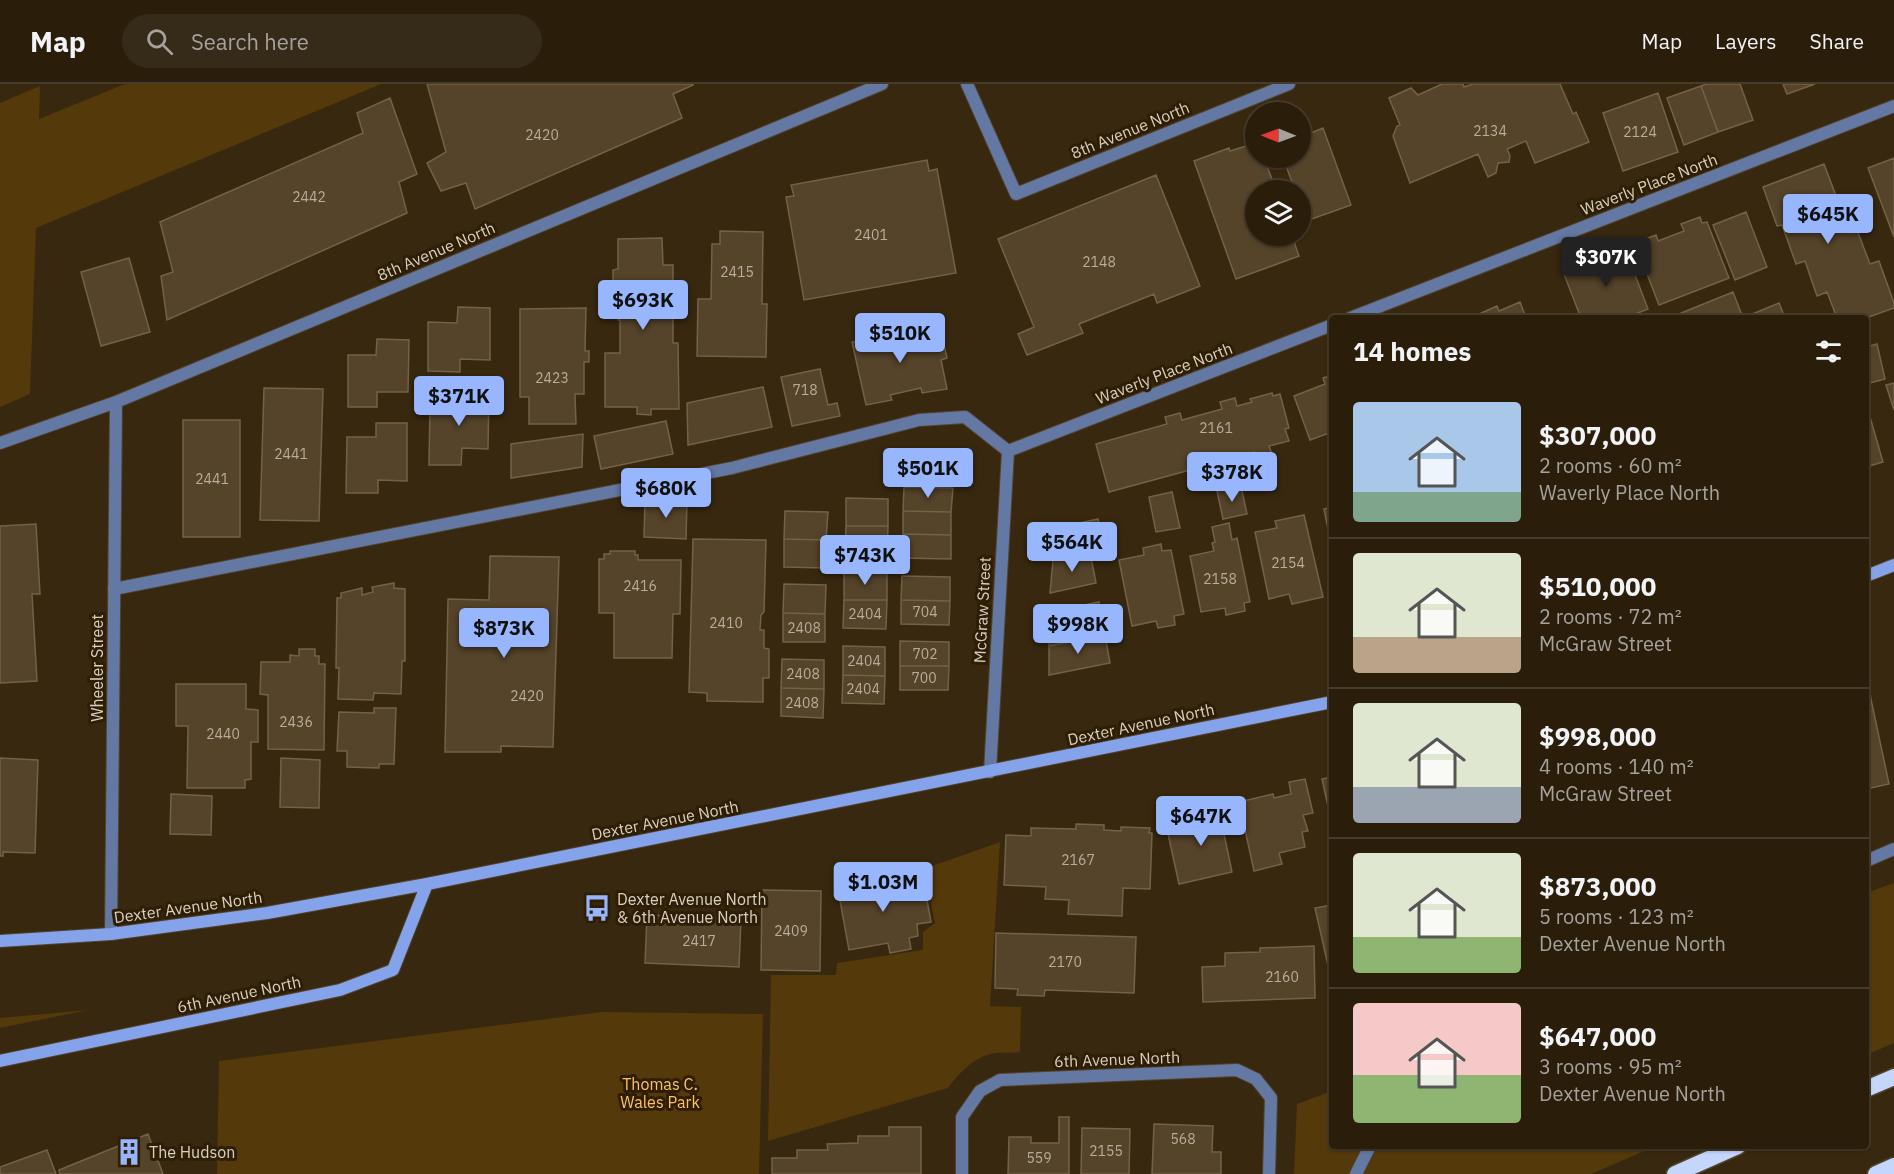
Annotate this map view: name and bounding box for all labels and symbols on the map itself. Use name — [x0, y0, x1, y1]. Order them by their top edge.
street label: 8th Avenue North — [1068, 97, 1192, 163]
north arrow — [1245, 102, 1311, 168]
house number: 2134 — [1473, 122, 1507, 140]
house number: 2124 — [1623, 123, 1657, 141]
house number: 2420 — [525, 126, 559, 144]
street label: Waverly Place North — [1578, 149, 1720, 219]
house number: 2442 — [292, 188, 326, 206]
pin: $645K — [1786, 194, 1870, 245]
street label: 8th Avenue North — [374, 217, 498, 285]
house number: 2401 — [854, 226, 888, 244]
pin: $307K — [1564, 237, 1648, 288]
house number: 2148 — [1082, 253, 1116, 271]
house number: 2415 — [720, 263, 754, 281]
pin: $693K — [601, 280, 685, 331]
pin: $510K — [858, 313, 942, 364]
street label: Waverly Place North — [1093, 338, 1235, 408]
house number: 2423 — [535, 369, 569, 387]
pin: $371K — [417, 376, 501, 427]
house number: 718 — [792, 381, 818, 399]
house number: 2161 — [1199, 419, 1233, 437]
house number: 2441 — [274, 445, 308, 463]
pin: $501K — [886, 448, 970, 499]
pin: $378K — [1190, 452, 1274, 503]
pin: $680K — [624, 468, 708, 519]
house number: 2441 — [195, 470, 229, 488]
pin: $564K — [1030, 522, 1114, 573]
pin: $743K — [823, 535, 907, 586]
house number: 2154 — [1271, 554, 1305, 572]
street label: McGraw Street — [969, 556, 995, 664]
house number: 2158 — [1203, 570, 1237, 588]
house number: 2416 — [623, 577, 657, 595]
house number: 704 — [912, 603, 938, 621]
pin: $998K — [1036, 604, 1120, 655]
house number: 2404 — [848, 605, 882, 623]
pin: $873K — [462, 608, 546, 659]
street label: Wheeler Street — [87, 614, 107, 722]
house number: 2410 — [709, 614, 743, 632]
house number: 2408 — [787, 619, 821, 637]
house number: 702 — [912, 645, 938, 663]
house number: 2404 — [847, 652, 881, 670]
house number: 2408 — [786, 665, 820, 683]
house number: 700 — [911, 669, 937, 687]
house number: 2404 — [846, 680, 880, 698]
house number: 2420 — [510, 687, 544, 705]
house number: 2408 — [785, 694, 819, 712]
street label: Dexter Avenue North — [1066, 699, 1216, 749]
house number: 2436 — [279, 713, 313, 731]
house number: 2440 — [206, 725, 240, 743]
street label: Dexter Avenue North — [590, 796, 740, 844]
pin: $647K — [1159, 796, 1243, 847]
house number: 2167 — [1061, 851, 1095, 869]
pin: $1.03M — [834, 862, 932, 913]
street label: Dexter Avenue North — [113, 887, 263, 927]
place label: Dexter Avenue North & 6th Avenue North — [617, 889, 767, 927]
bus stop icon: Dexter Avenue North & 6th Avenue North — [582, 893, 612, 923]
house number: 2409 — [774, 922, 808, 940]
house number: 2417 — [682, 932, 716, 950]
house number: 2170 — [1048, 953, 1082, 971]
house number: 2160 — [1265, 968, 1299, 986]
street label: 6th Avenue North — [175, 971, 303, 1017]
street label: 6th Avenue North — [1054, 1047, 1180, 1071]
park label: Thomas C. Wales Park — [620, 1074, 700, 1112]
house number: 568 — [1170, 1130, 1196, 1148]
building icon: The Hudson — [114, 1137, 144, 1167]
place label: The Hudson — [149, 1142, 235, 1162]
house number: 2155 — [1089, 1142, 1123, 1160]
house number: 559 — [1026, 1149, 1052, 1167]

